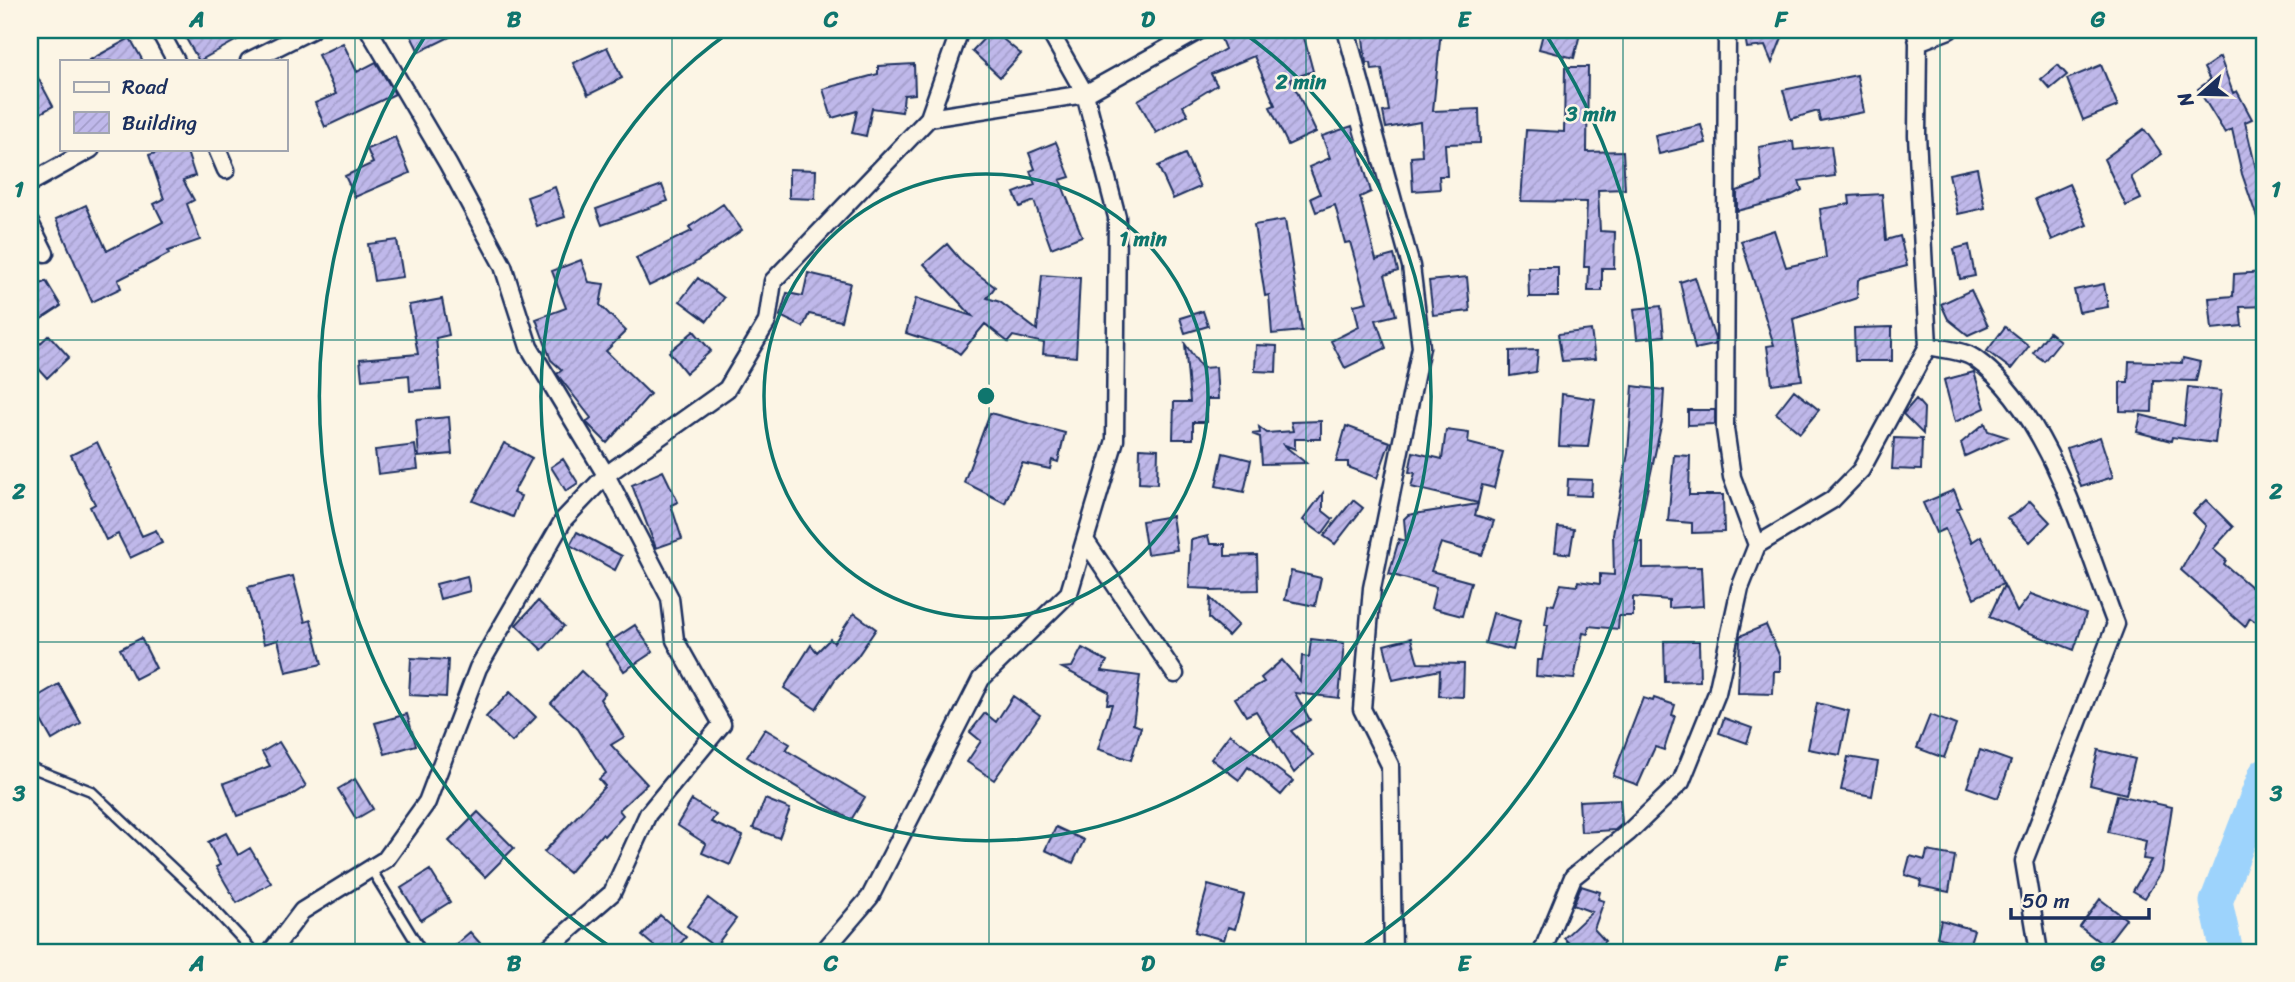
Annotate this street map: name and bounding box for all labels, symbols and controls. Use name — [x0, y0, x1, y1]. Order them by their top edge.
text: A — [188, 0, 205, 40]
text: B — [507, 0, 522, 40]
text: C — [823, 0, 839, 40]
text: D — [1141, 0, 1156, 40]
text: E — [1458, 0, 1473, 40]
text: F — [1774, 0, 1789, 40]
text: G — [2090, 0, 2106, 40]
legend — [60, 60, 287, 150]
north arrow — [2166, 60, 2236, 130]
text: 2 min — [1275, 63, 1327, 101]
text: Road — [122, 68, 169, 106]
text: N — [2167, 87, 2204, 112]
text: 3 min — [1565, 95, 1617, 133]
text: Building — [122, 104, 198, 142]
text: 1 — [14, 169, 24, 210]
text: 1 — [2271, 169, 2281, 210]
text: 1 min — [1119, 220, 1168, 258]
centre of rings — [974, 384, 998, 408]
text: 2 — [11, 471, 26, 512]
text: 2 — [2268, 471, 2283, 512]
text: 3 — [12, 773, 26, 814]
text: 3 — [2269, 773, 2283, 814]
scale bar — [2011, 877, 2150, 921]
text: 50 m — [2022, 882, 2070, 920]
text: A — [188, 943, 205, 982]
text: B — [507, 943, 522, 982]
text: C — [823, 943, 839, 982]
text: D — [1141, 943, 1156, 982]
text: E — [1458, 943, 1473, 982]
text: F — [1774, 943, 1789, 982]
text: G — [2090, 943, 2106, 982]

